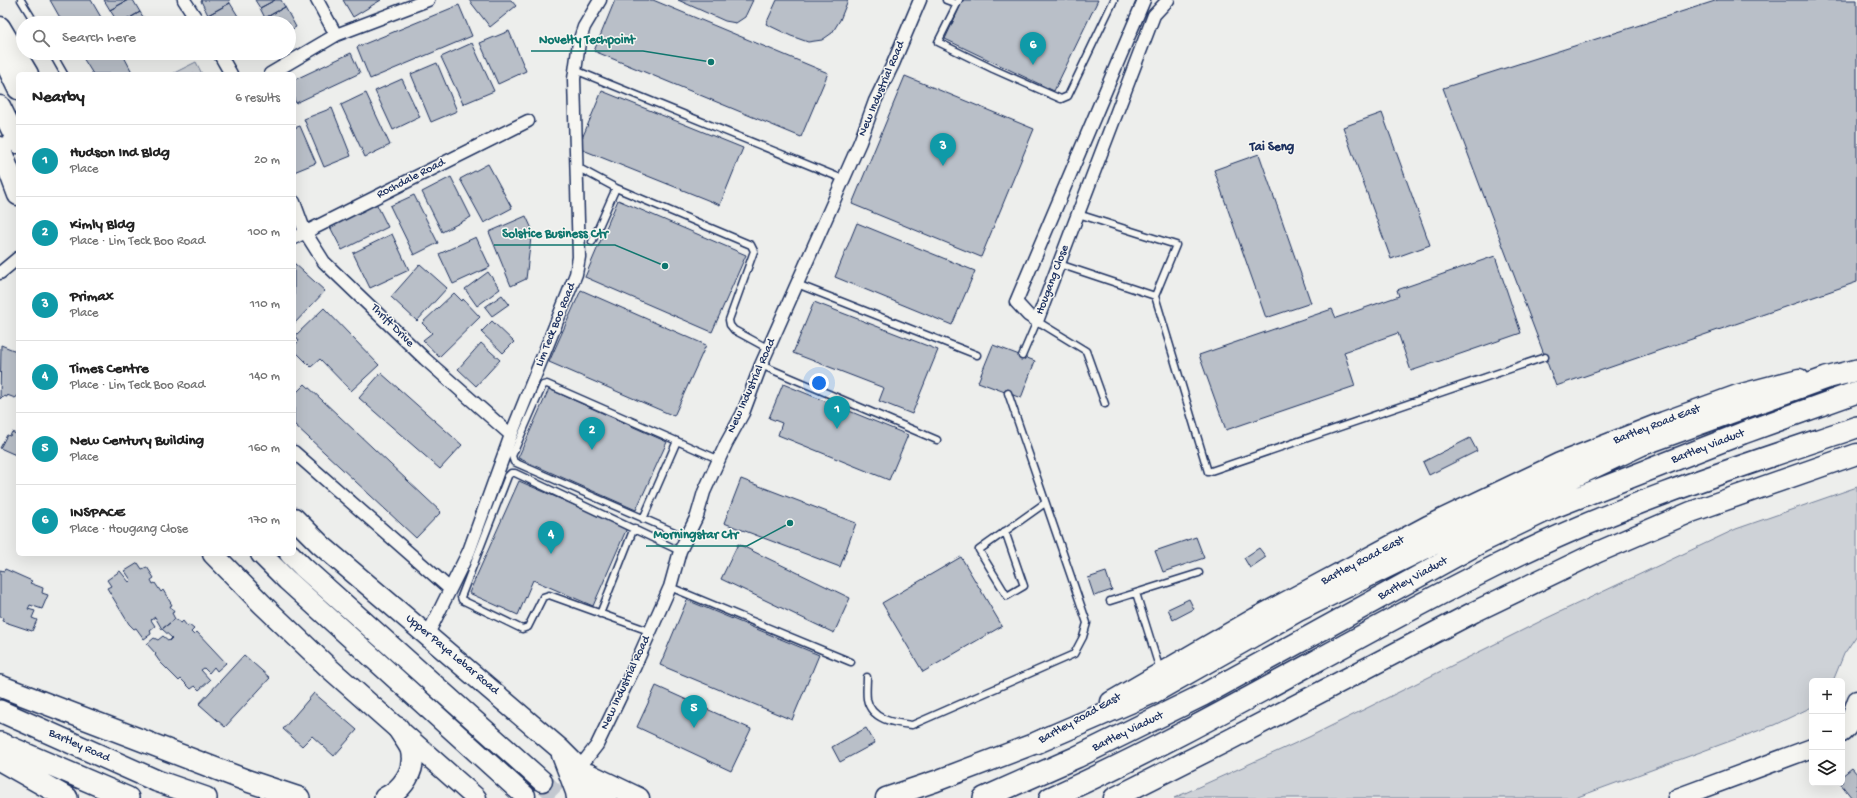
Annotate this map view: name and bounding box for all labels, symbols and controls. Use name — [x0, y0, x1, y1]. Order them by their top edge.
search box — [16, 16, 296, 60]
callout: Novelty Techpoint — [531, 26, 643, 51]
icon: search — [30, 27, 52, 49]
text: Search here — [62, 29, 136, 47]
pin: 6 — [1020, 32, 1046, 65]
text: Novelty Techpoint — [539, 33, 637, 49]
street label: New Industrial Road — [856, 38, 909, 139]
text: Nearby — [32, 88, 85, 108]
text: 6 results — [235, 91, 280, 106]
pin: 3 — [930, 133, 956, 166]
district label: Tai Seng — [1249, 140, 1295, 155]
text: Hudson Ind Bldg — [70, 144, 170, 162]
text: 1 — [42, 153, 48, 168]
text: 20 m — [254, 153, 280, 168]
street label: Rochdale Road — [375, 155, 448, 202]
text: Place — [70, 162, 98, 177]
text: Kimly Bldg — [70, 216, 135, 234]
callout: Solstice Business Ctr — [494, 220, 615, 245]
text: 2 — [42, 225, 48, 240]
text: 100 m — [248, 225, 280, 240]
text: Solstice Business Ctr — [502, 227, 609, 242]
text: Place · Lim Teck Boo Road — [70, 234, 205, 249]
street label: Hougang Close — [1033, 242, 1073, 317]
street label: Lim Teck Boo Road — [533, 280, 580, 369]
text: Primax — [70, 288, 114, 306]
text: 3 — [42, 297, 48, 312]
text: 110 m — [250, 297, 280, 312]
street label: Thrift Drive — [367, 301, 417, 351]
text: Place — [70, 306, 98, 321]
street label: New Industrial Road — [725, 336, 780, 435]
text: Times Centre — [70, 360, 149, 378]
text: 4 — [42, 369, 48, 384]
text: 140 m — [249, 369, 280, 384]
your location — [809, 373, 829, 393]
text: Place · Lim Teck Boo Road — [70, 378, 205, 393]
pin: 1 — [824, 396, 850, 429]
street label: Bartley Road East — [1611, 402, 1703, 448]
pin: 2 — [579, 417, 605, 450]
street label: Bartley Viaduct — [1669, 426, 1748, 468]
text: New Century Building — [70, 432, 204, 450]
text: 5 — [42, 441, 48, 456]
text: 160 m — [248, 441, 280, 456]
text: Place — [70, 450, 98, 465]
text: INSPACE — [70, 504, 125, 522]
text: 6 — [42, 513, 48, 528]
text: 170 m — [248, 513, 280, 528]
pin: 4 — [538, 521, 564, 554]
callout: Morningstar Ctr — [646, 521, 747, 546]
text: Place · Hougang Close — [70, 522, 188, 537]
text: Morningstar Ctr — [654, 528, 740, 543]
street label: Bartley Road East — [1318, 533, 1408, 589]
street label: Bartley Viaduct — [1375, 554, 1451, 604]
street label: Upper Paya Lebar Road — [402, 612, 502, 699]
street label: New Industrial Road — [598, 633, 654, 732]
map controls — [1809, 678, 1845, 786]
button: + — [1809, 678, 1845, 714]
street label: Bartley Road East — [1035, 690, 1125, 748]
pin: 5 — [681, 695, 707, 728]
street label: Bartley Viaduct — [1089, 708, 1167, 756]
button: − — [1809, 714, 1845, 750]
street label: Bartley Road — [45, 726, 113, 766]
button: layers — [1809, 750, 1845, 786]

